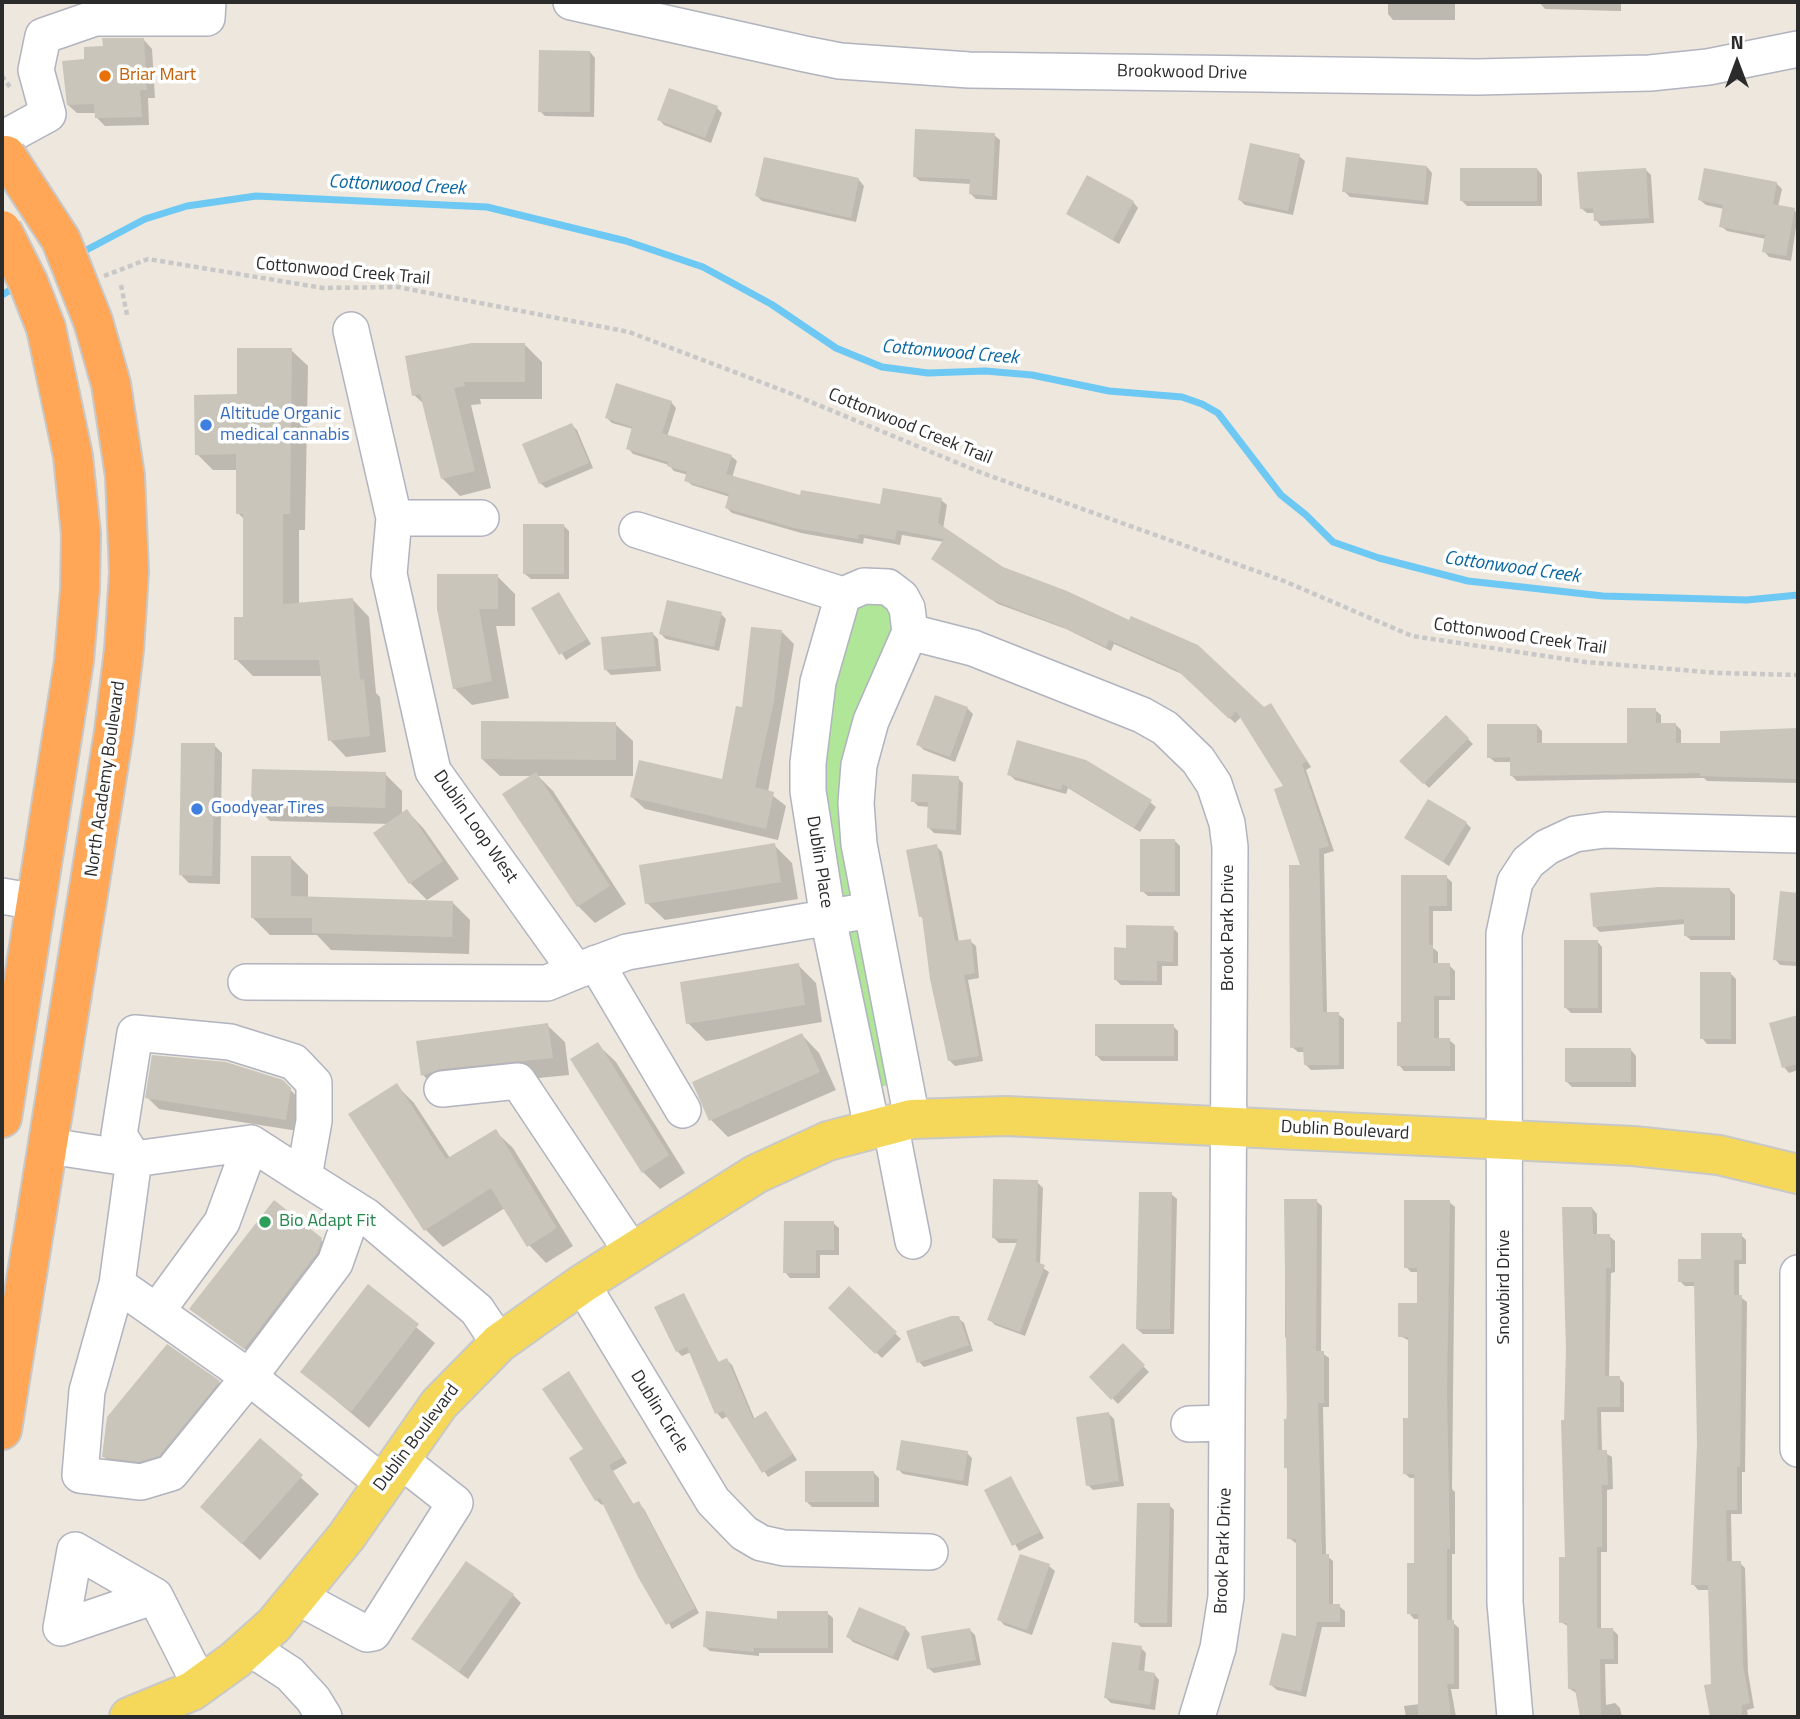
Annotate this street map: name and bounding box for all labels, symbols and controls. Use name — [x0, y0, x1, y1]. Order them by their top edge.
text: N — [1730, 27, 1744, 56]
north arrow — [1702, 28, 1772, 98]
street label: Brookwood Drive — [1117, 61, 1247, 85]
place label: Briar Mart — [119, 65, 196, 87]
marker: Briar Mart — [97, 68, 113, 84]
water label: Cottonwood Creek — [328, 171, 466, 201]
street label: Cottonwood Creek Trail — [255, 254, 431, 290]
water label: Cottonwood Creek — [881, 336, 1019, 370]
street label: Cottonwood Creek Trail — [825, 384, 995, 470]
place label: Altitude Organic medical cannabis — [220, 404, 350, 446]
marker: Altitude Organic medical cannabis — [198, 417, 214, 433]
water label: Cottonwood Creek — [1443, 547, 1581, 589]
street label: Cottonwood Creek Trail — [1432, 614, 1608, 660]
street label: North Academy Boulevard — [82, 680, 130, 878]
street label: Dublin Loop West — [428, 766, 522, 888]
place label: Goodyear Tires — [211, 798, 324, 820]
marker: Goodyear Tires — [189, 801, 205, 817]
street label: Dublin Place — [801, 814, 837, 910]
street label: Brook Park Drive — [1218, 865, 1240, 991]
street label: Dublin Boulevard — [1280, 1117, 1410, 1145]
place label: Bio Adapt Fit — [279, 1211, 376, 1233]
marker: Bio Adapt Fit — [257, 1214, 273, 1230]
street label: Snowbird Drive — [1494, 1230, 1516, 1344]
street label: Dublin Circle — [625, 1367, 693, 1457]
street label: Dublin Boulevard — [370, 1380, 464, 1496]
street label: Brook Park Drive — [1211, 1487, 1237, 1615]

